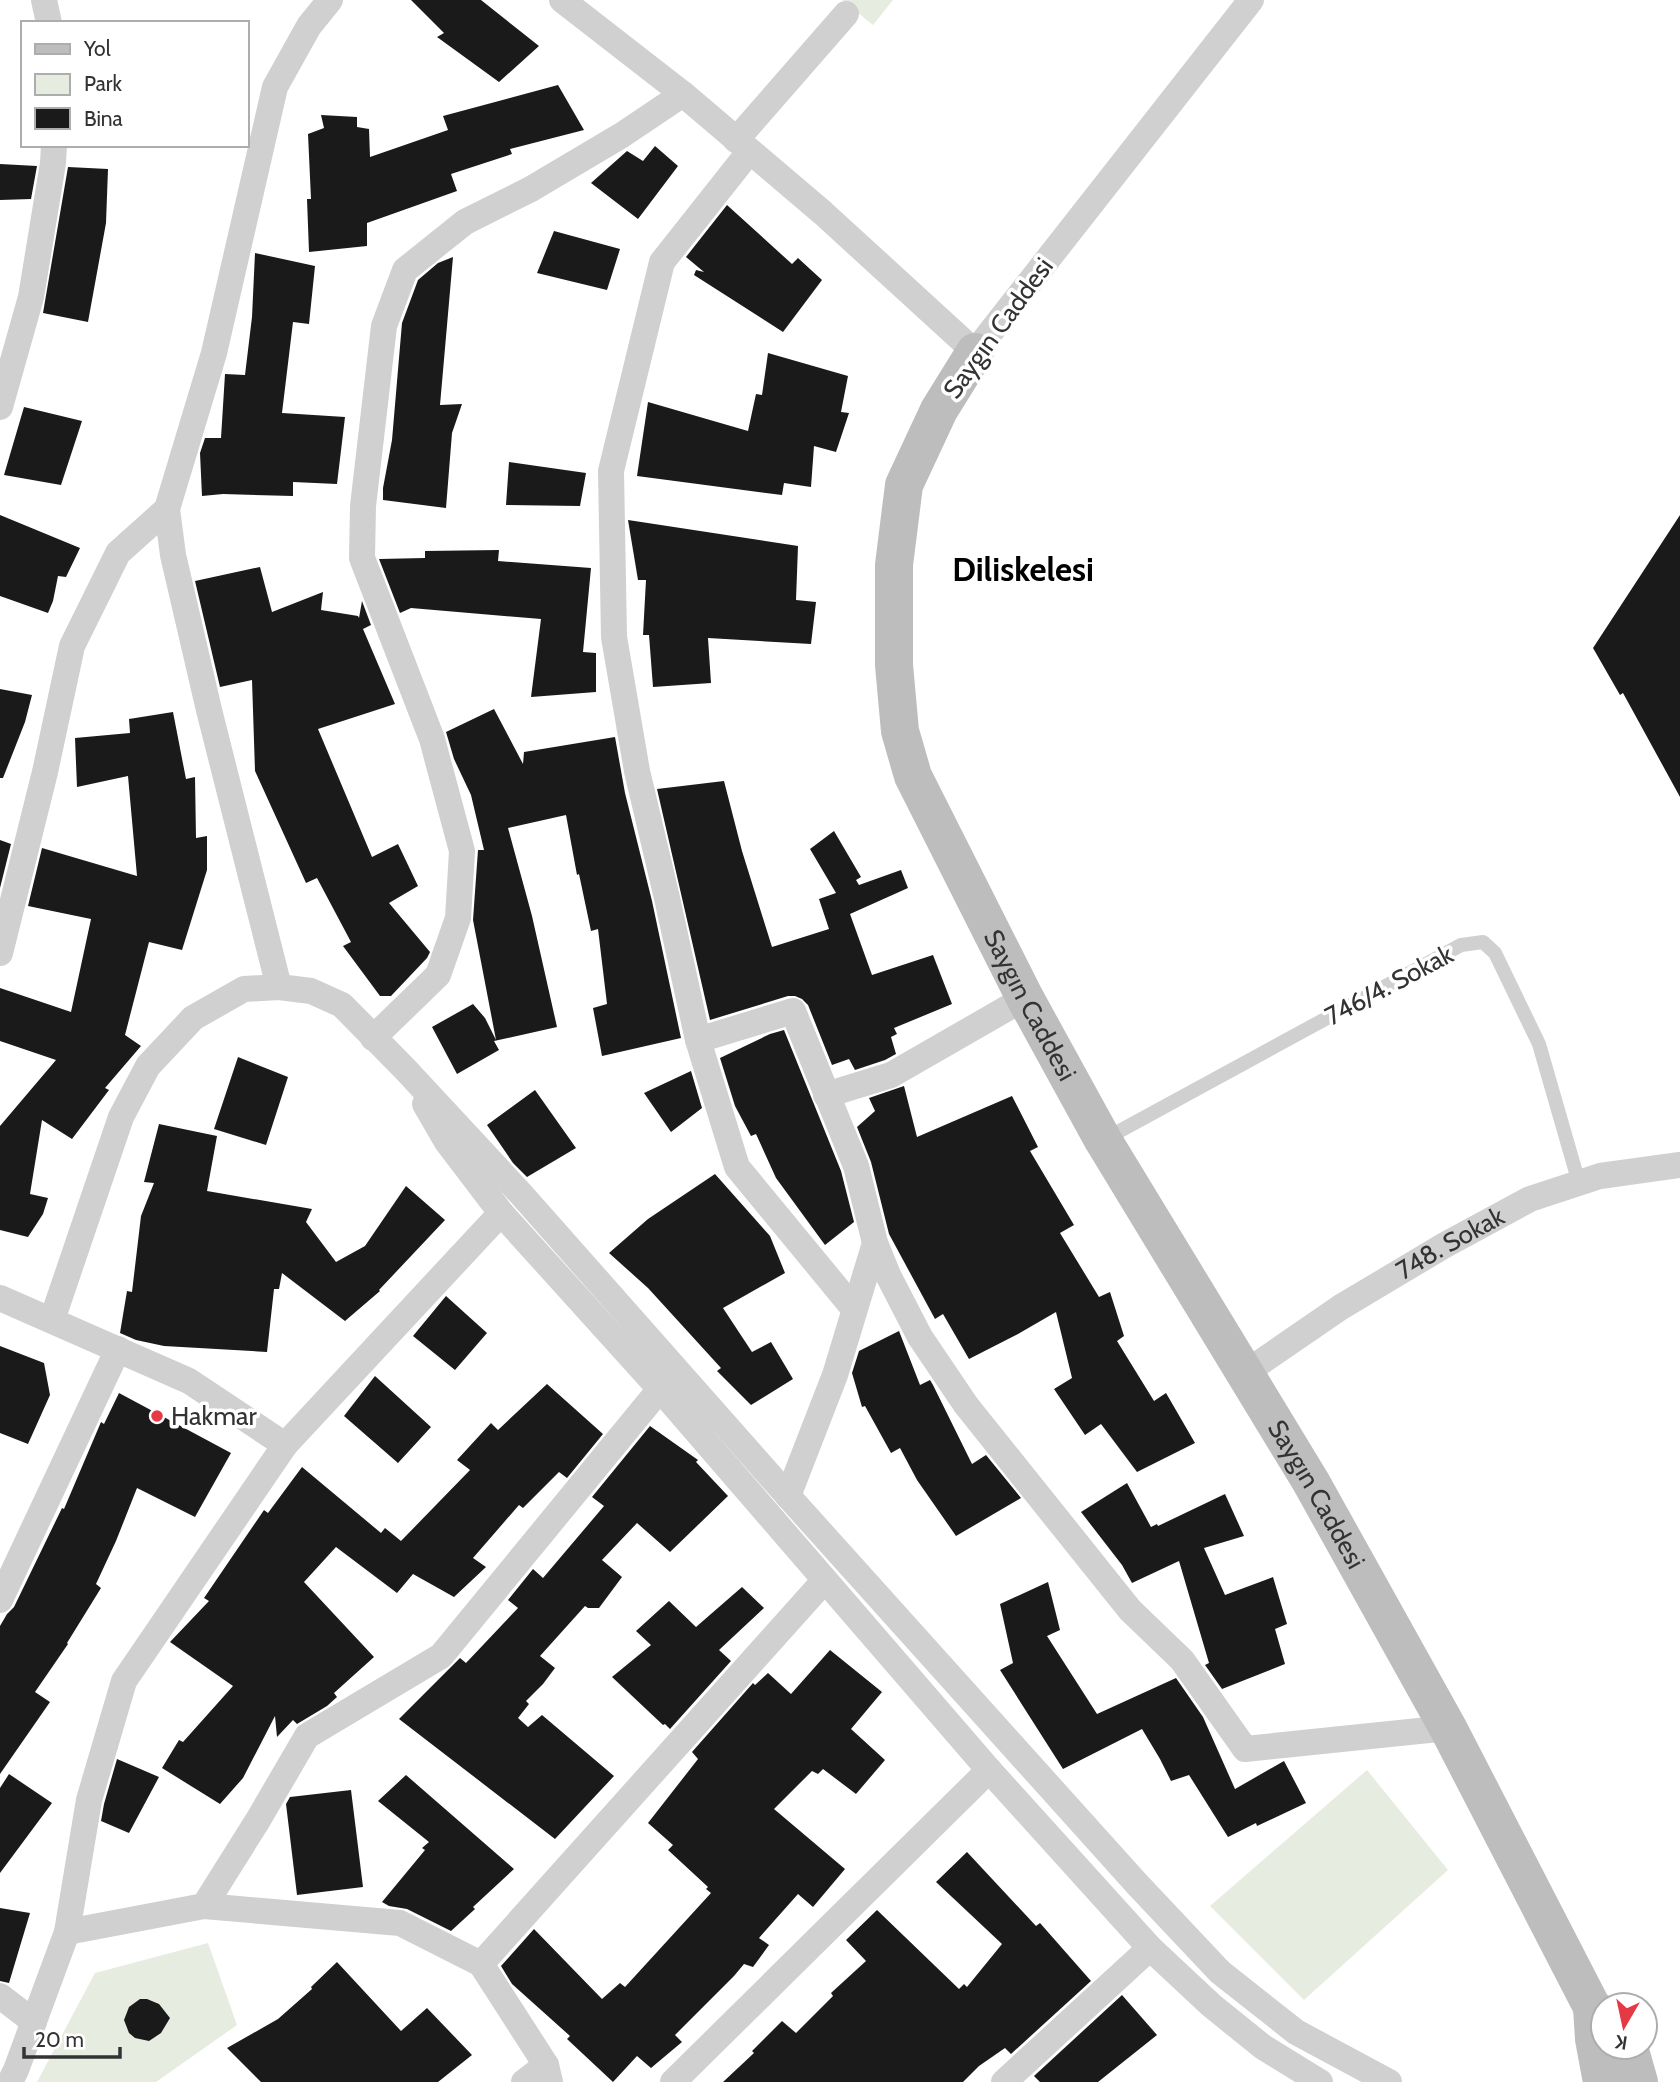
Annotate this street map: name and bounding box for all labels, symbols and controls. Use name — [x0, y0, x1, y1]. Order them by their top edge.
legend — [21, 21, 248, 147]
text: Yol — [83, 36, 111, 61]
text: Park — [84, 71, 122, 96]
text: Bina — [84, 106, 123, 131]
street label: Saygın Caddesi — [936, 251, 1060, 405]
district label: Diliskelesi — [952, 549, 1094, 589]
street label: Saygın Caddesi — [977, 924, 1083, 1086]
street label: 746/4. Sokak — [1320, 938, 1459, 1032]
street label: 748. Sokak — [1390, 1200, 1510, 1287]
place label: Hakmar — [171, 1400, 258, 1432]
marker: Hakmar — [149, 1408, 165, 1424]
street label: Saygın Caddesi — [1261, 1414, 1372, 1574]
north arrow — [1589, 1991, 1659, 2061]
scale bar — [24, 2016, 121, 2060]
text: 20 m — [35, 2027, 84, 2052]
text: K — [1614, 2030, 1629, 2055]

